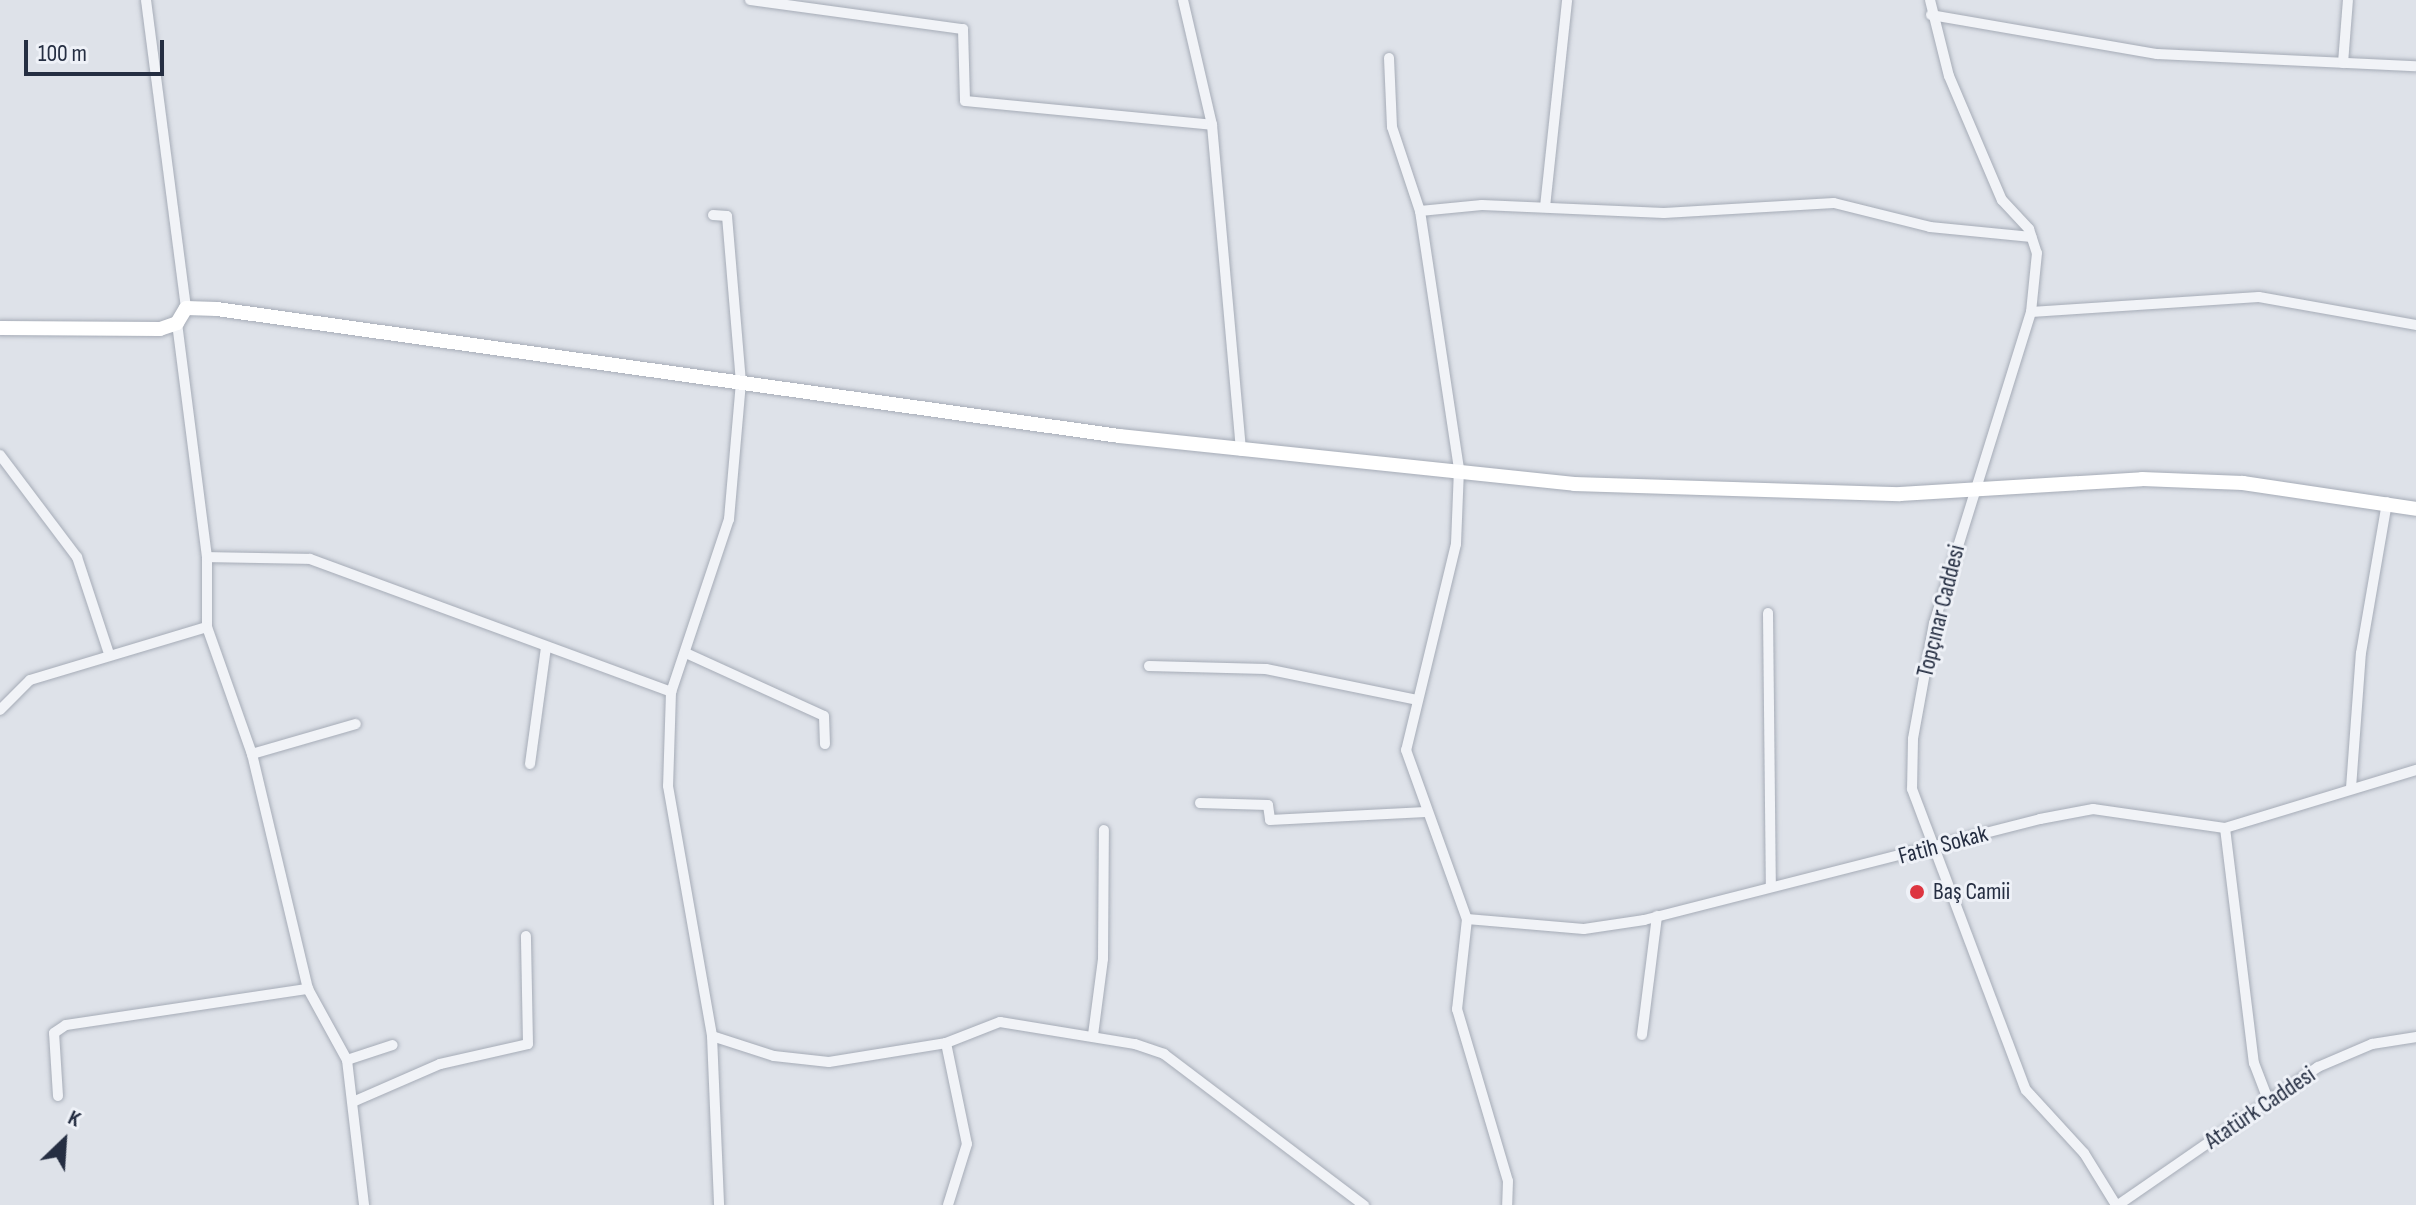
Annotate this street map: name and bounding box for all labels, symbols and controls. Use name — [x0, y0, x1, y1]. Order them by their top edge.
scale bar — [28, 24, 168, 74]
text: 100 m — [38, 39, 87, 68]
street label: Topçınar Caddesi — [1911, 542, 1971, 680]
street label: Fatih Sokak — [1895, 819, 1991, 871]
place label: Baş Camii — [1933, 878, 2010, 906]
marker: Baş Camii — [1908, 883, 1926, 901]
street label: Atatürk Caddesi — [2199, 1060, 2321, 1156]
north arrow — [24, 1101, 104, 1181]
text: K — [64, 1104, 85, 1133]

